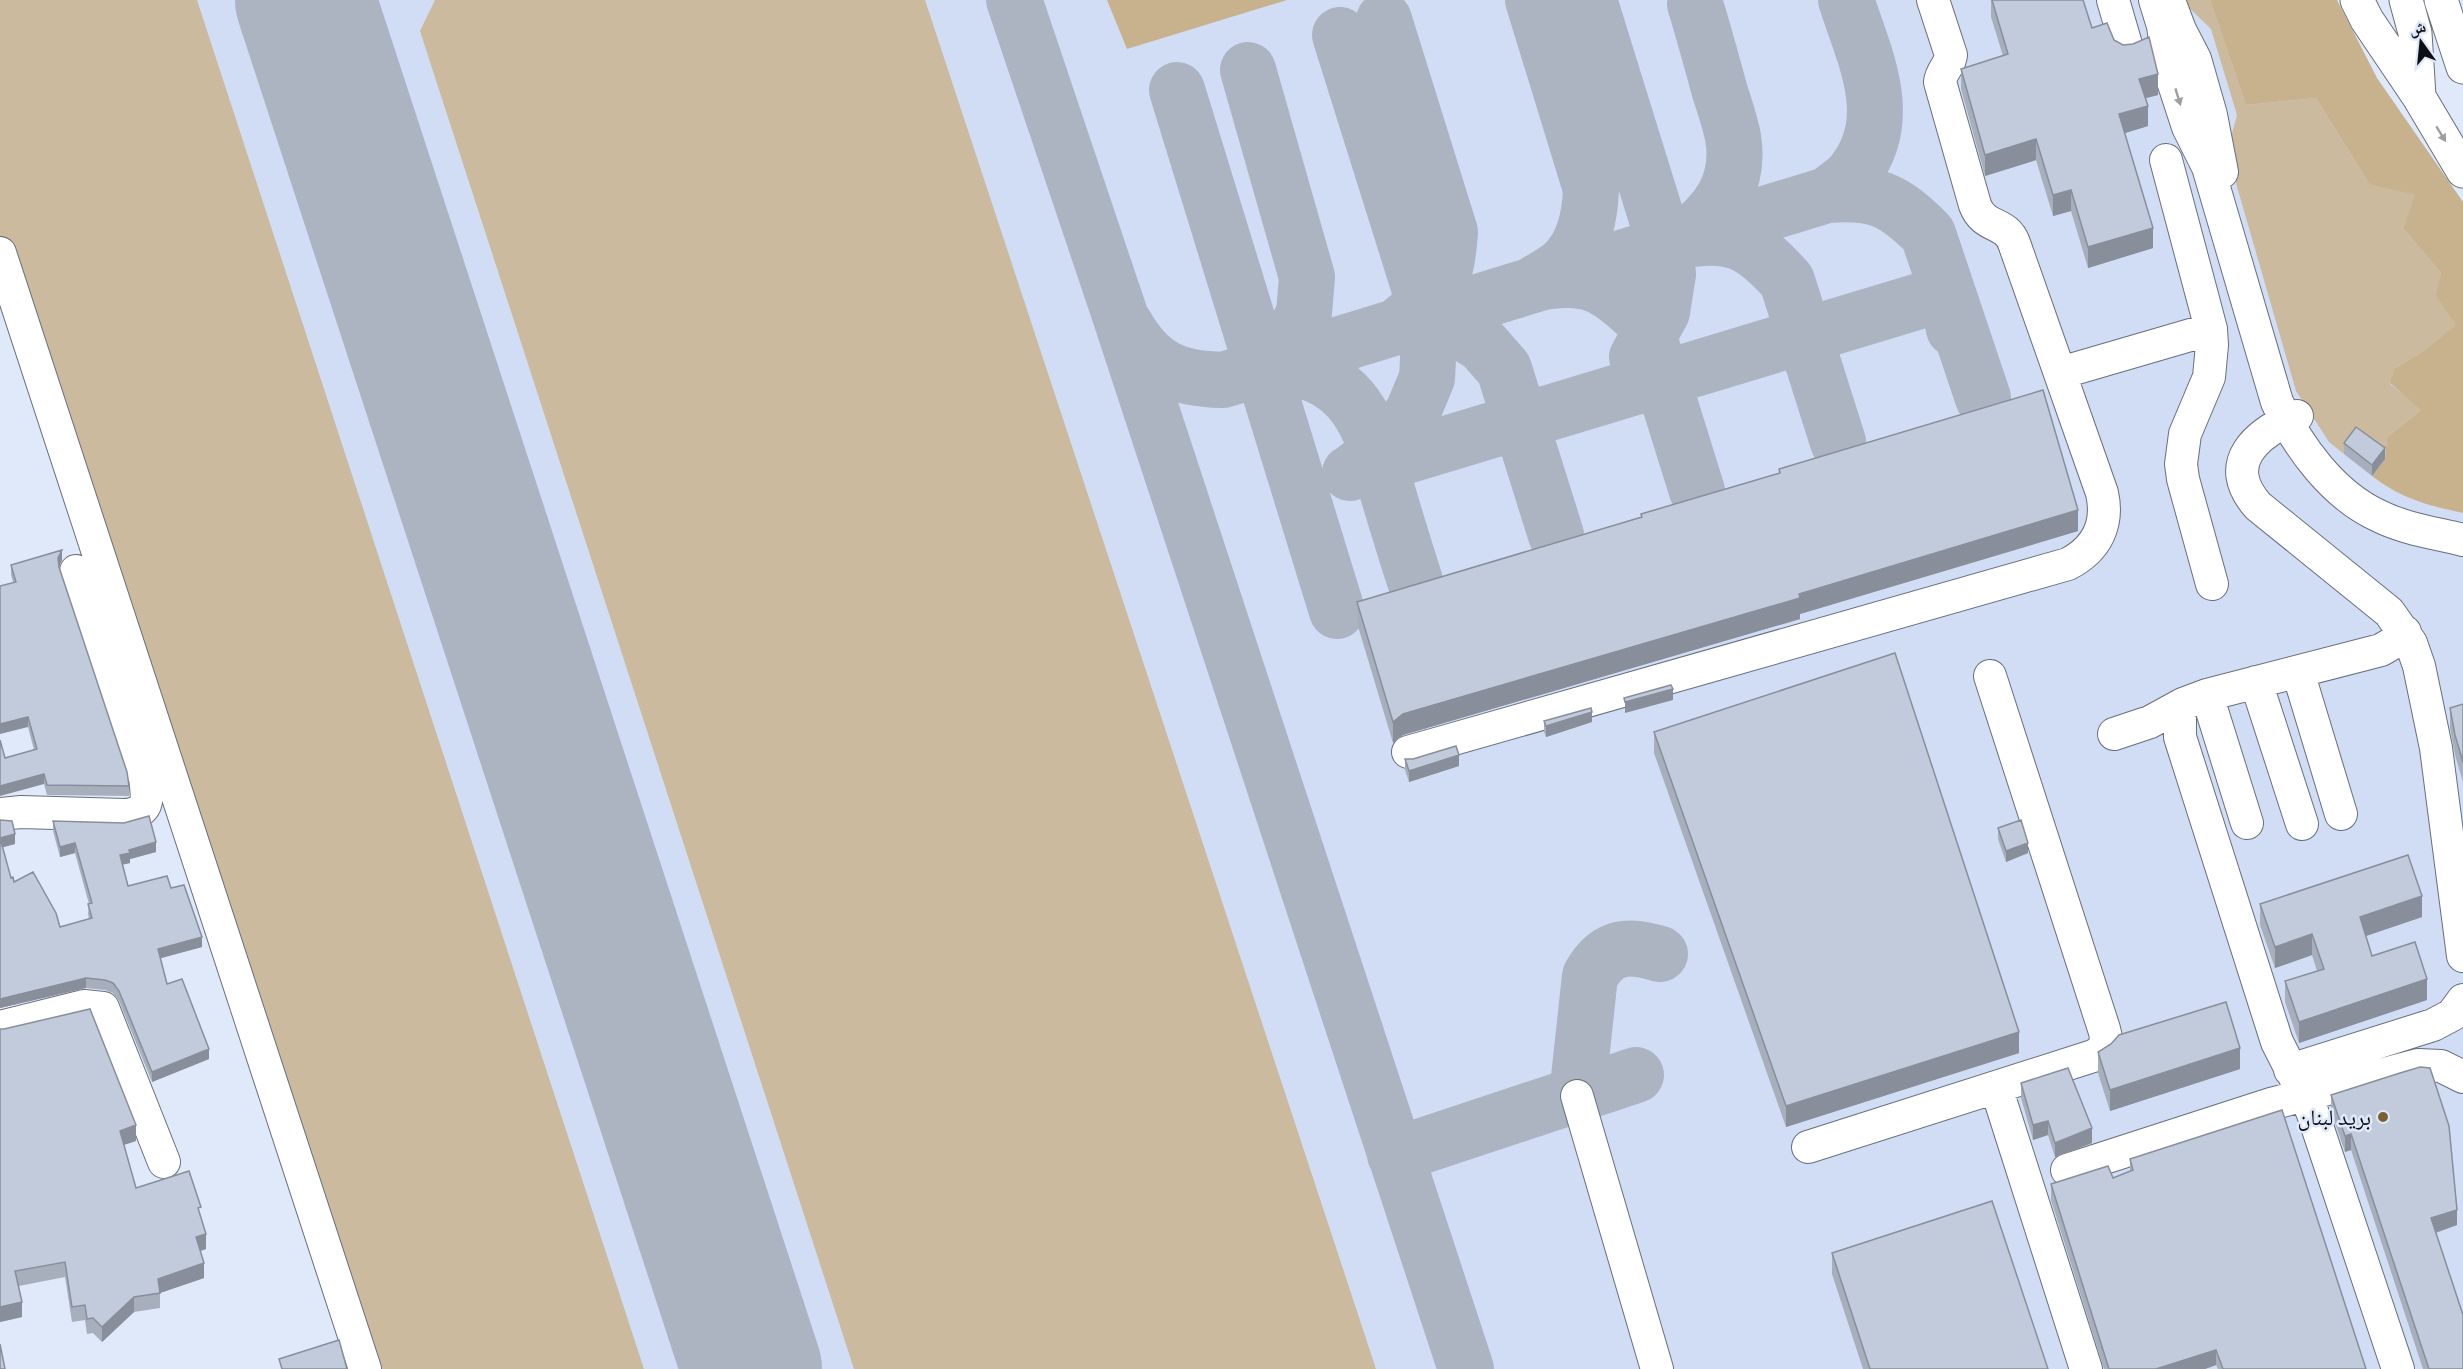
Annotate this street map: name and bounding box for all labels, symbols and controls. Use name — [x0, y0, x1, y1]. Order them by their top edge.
north arrow — [2391, 12, 2451, 72]
text: ش — [2406, 16, 2428, 39]
one-way arrow — [2174, 88, 2183, 106]
one-way arrow — [2436, 126, 2446, 143]
place label: بريد لبنان — [2297, 1103, 2371, 1131]
marker: بريد لبنان — [2376, 1110, 2390, 1124]

